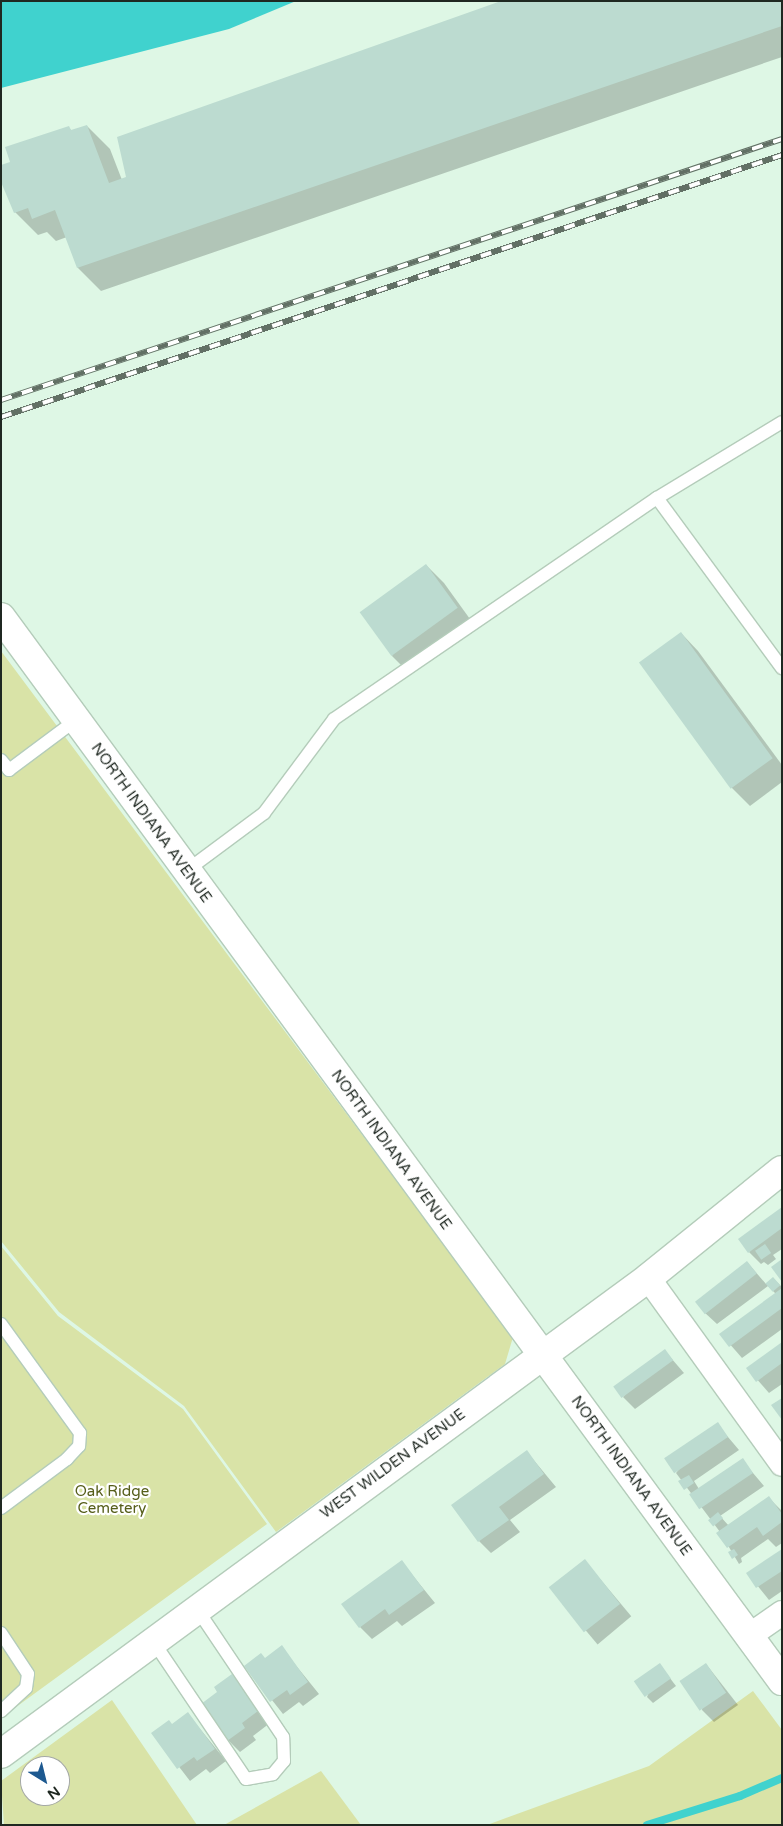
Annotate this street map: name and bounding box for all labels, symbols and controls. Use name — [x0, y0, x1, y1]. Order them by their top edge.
street label: NORTH INDIANA AVENUE — [87, 740, 215, 906]
street label: NORTH INDIANA AVENUE — [327, 1067, 455, 1233]
street label: NORTH INDIANA AVENUE — [567, 1393, 695, 1559]
street label: WEST WILDEN AVENUE — [317, 1405, 469, 1523]
park label: Oak Ridge Cemetery — [75, 1482, 149, 1517]
north arrow — [20, 1756, 70, 1806]
text: N — [44, 1783, 63, 1803]

